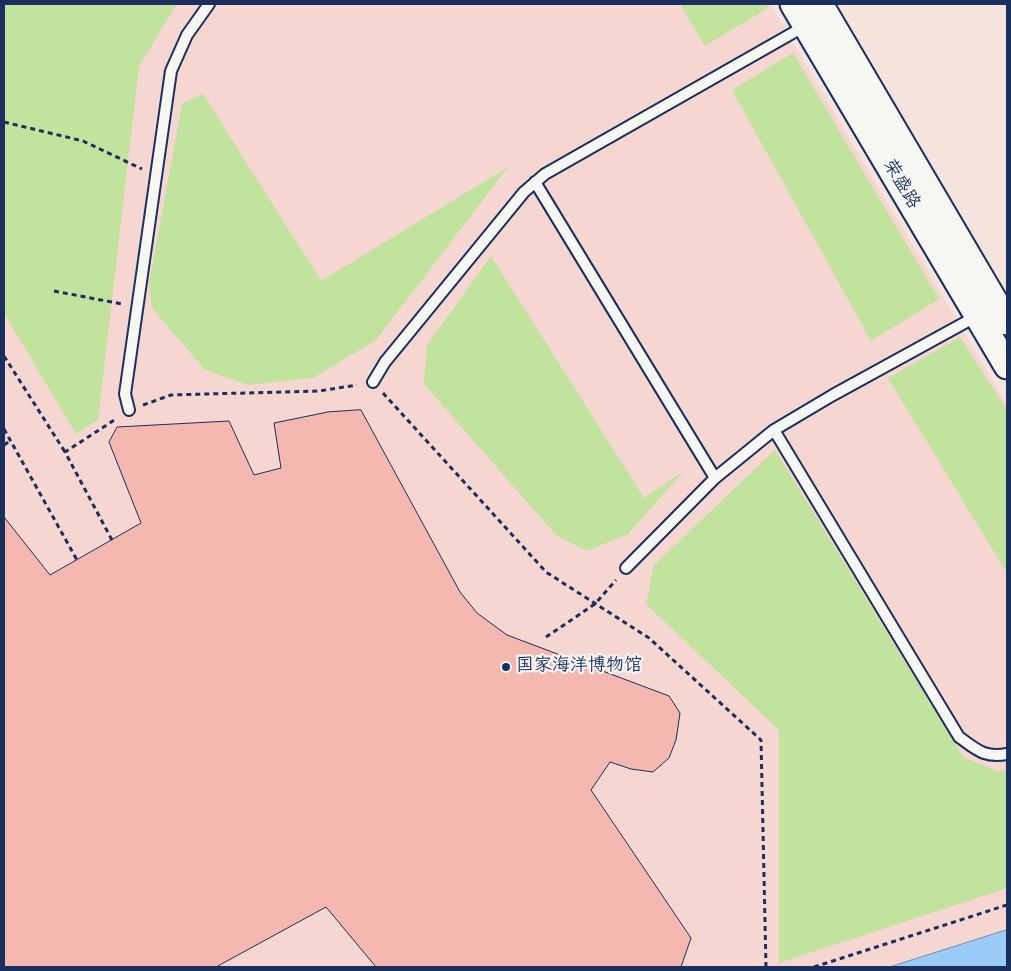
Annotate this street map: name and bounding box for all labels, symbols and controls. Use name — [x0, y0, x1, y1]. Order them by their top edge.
street label: 荣盛路 — [877, 156, 923, 214]
place label: 国家海洋博物馆 — [516, 656, 642, 678]
marker: 国家海洋博物馆 — [500, 661, 512, 673]

